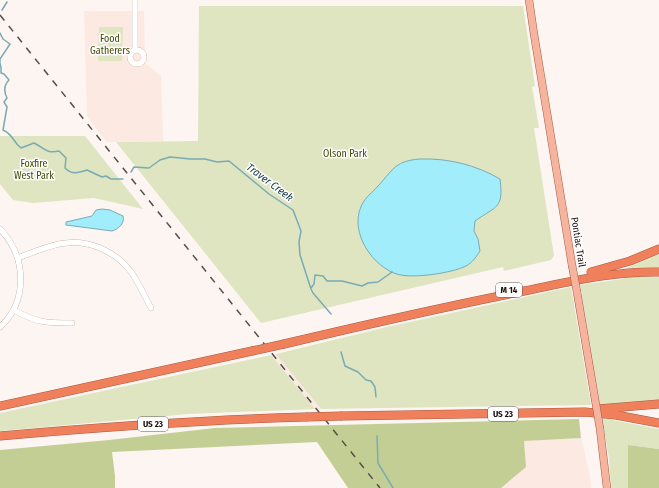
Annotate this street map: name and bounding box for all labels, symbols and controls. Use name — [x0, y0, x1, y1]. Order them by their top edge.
park label: Food Gatherers — [90, 33, 130, 57]
park label: Olson Park — [323, 148, 367, 160]
park label: Foxfire West Park — [14, 158, 54, 182]
water label: Traver Creek — [244, 161, 296, 204]
street label: Pontiac Trail — [568, 216, 588, 268]
road number: M 14 — [496, 283, 522, 297]
road number: US 23 — [488, 407, 518, 421]
road number: US 23 — [138, 417, 168, 431]

